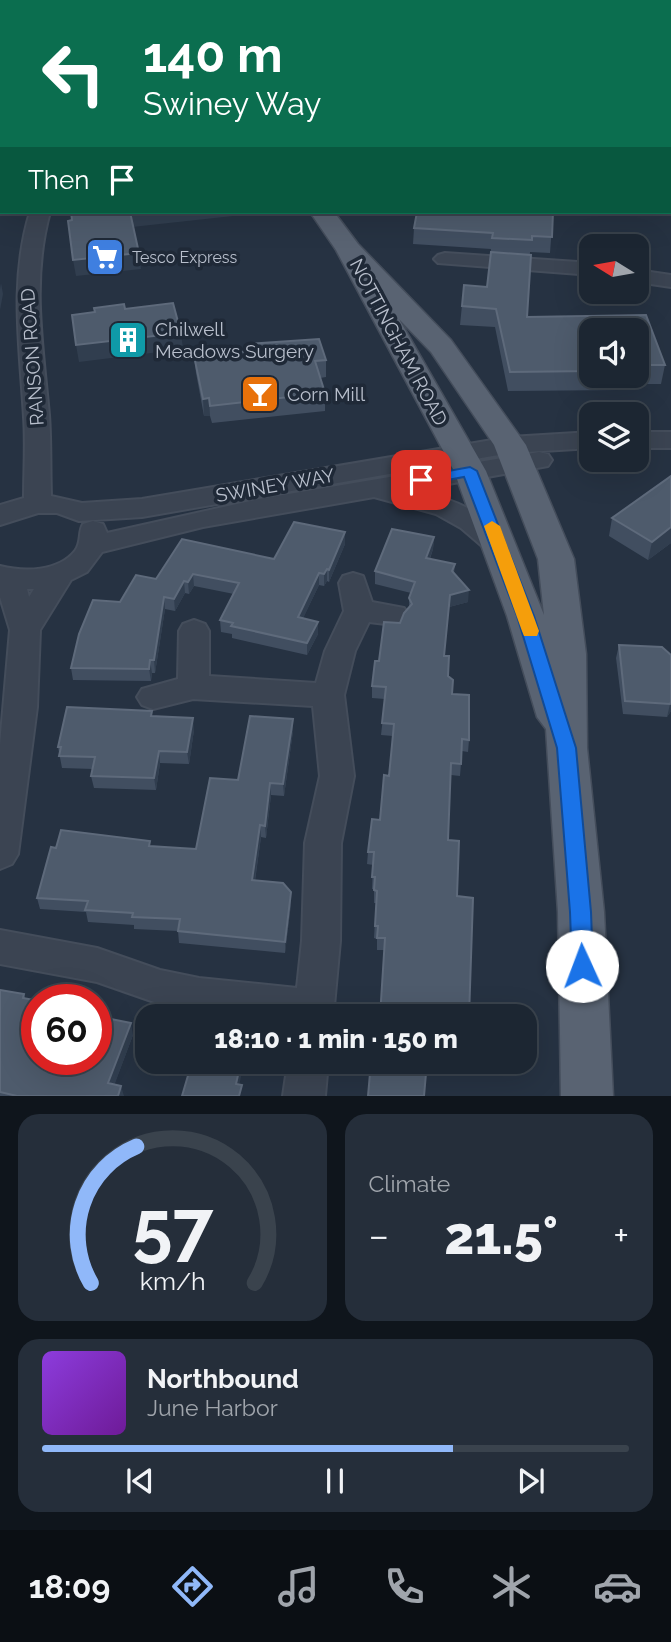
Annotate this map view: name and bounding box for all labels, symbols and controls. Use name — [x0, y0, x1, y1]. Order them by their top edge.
text: 140 m — [143, 26, 283, 83]
icon: left — [28, 28, 119, 119]
text: Swiney Way — [143, 85, 321, 122]
icon: arrive — [103, 161, 141, 199]
text: Then — [28, 165, 89, 195]
north arrow — [579, 234, 649, 304]
map controls — [579, 234, 649, 472]
supermarket icon: Tesco Express — [84, 236, 126, 278]
place label: Tesco Express — [132, 248, 238, 267]
street label: NOTTINGHAM ROAD — [346, 255, 452, 429]
street label: RANSON ROAD — [16, 288, 48, 426]
place label: Chilwell Meadows Surgery — [155, 318, 314, 362]
button: sound — [579, 318, 649, 388]
building icon: Chilwell Meadows Surgery — [107, 319, 149, 361]
bar icon: Corn Mill — [239, 373, 281, 415]
place label: Corn Mill — [287, 383, 366, 405]
button: layers — [579, 402, 649, 472]
pin — [391, 450, 451, 510]
icon: arrive — [402, 461, 440, 499]
street label: SWINEY WAY — [214, 464, 337, 506]
position arrow — [545, 929, 619, 1003]
speed limit sign: 60 — [21, 984, 112, 1075]
text: 18:10 · 1 min · 150 m — [214, 1024, 458, 1054]
text: Climate — [369, 1170, 450, 1197]
text: 57 — [132, 1186, 213, 1271]
text: 21.5° — [444, 1205, 558, 1266]
text: − — [369, 1213, 389, 1258]
text: + — [613, 1213, 629, 1258]
text: km/h — [139, 1266, 205, 1296]
text: Northbound — [147, 1364, 299, 1394]
text: June Harbor — [147, 1394, 278, 1421]
icon: previous — [121, 1462, 159, 1500]
icon: pause — [316, 1462, 354, 1500]
icon: next — [512, 1462, 550, 1500]
icon: directions — [168, 1562, 217, 1611]
icon: music — [274, 1562, 323, 1611]
icon: phone — [380, 1562, 429, 1611]
icon: climate — [487, 1562, 536, 1611]
icon: car — [593, 1562, 642, 1611]
text: 18:09 — [29, 1568, 110, 1605]

